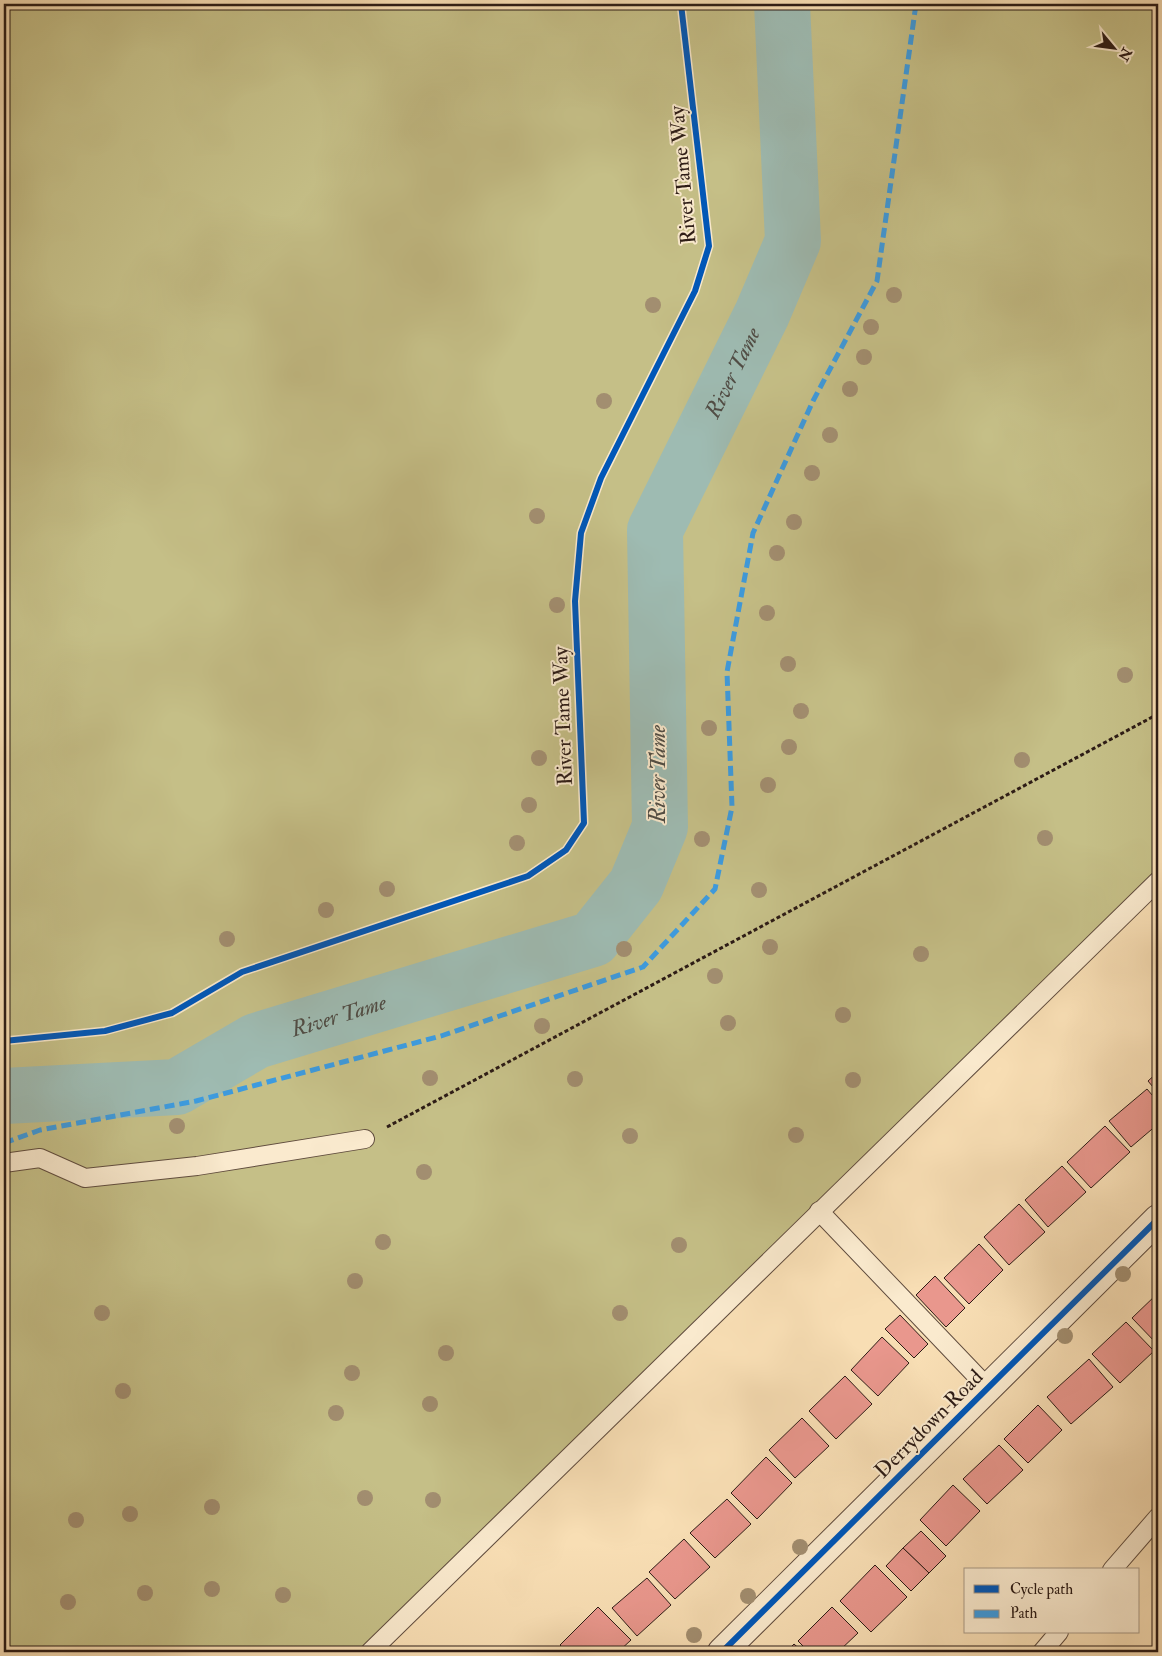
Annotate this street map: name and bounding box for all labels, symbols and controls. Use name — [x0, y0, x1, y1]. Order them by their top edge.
north arrow — [1090, 22, 1140, 72]
text: N — [1114, 44, 1136, 64]
street label: River Tame Way — [663, 104, 703, 245]
water label: River Tame — [698, 322, 767, 424]
street label: River Tame Way — [547, 645, 579, 786]
water label: River Tame — [644, 724, 672, 824]
water label: River Tame — [287, 988, 390, 1044]
street label: Derrydown Road — [869, 1363, 990, 1484]
legend — [964, 1568, 1140, 1634]
text: Cycle path — [1010, 1580, 1073, 1600]
text: Path — [1010, 1604, 1037, 1623]

